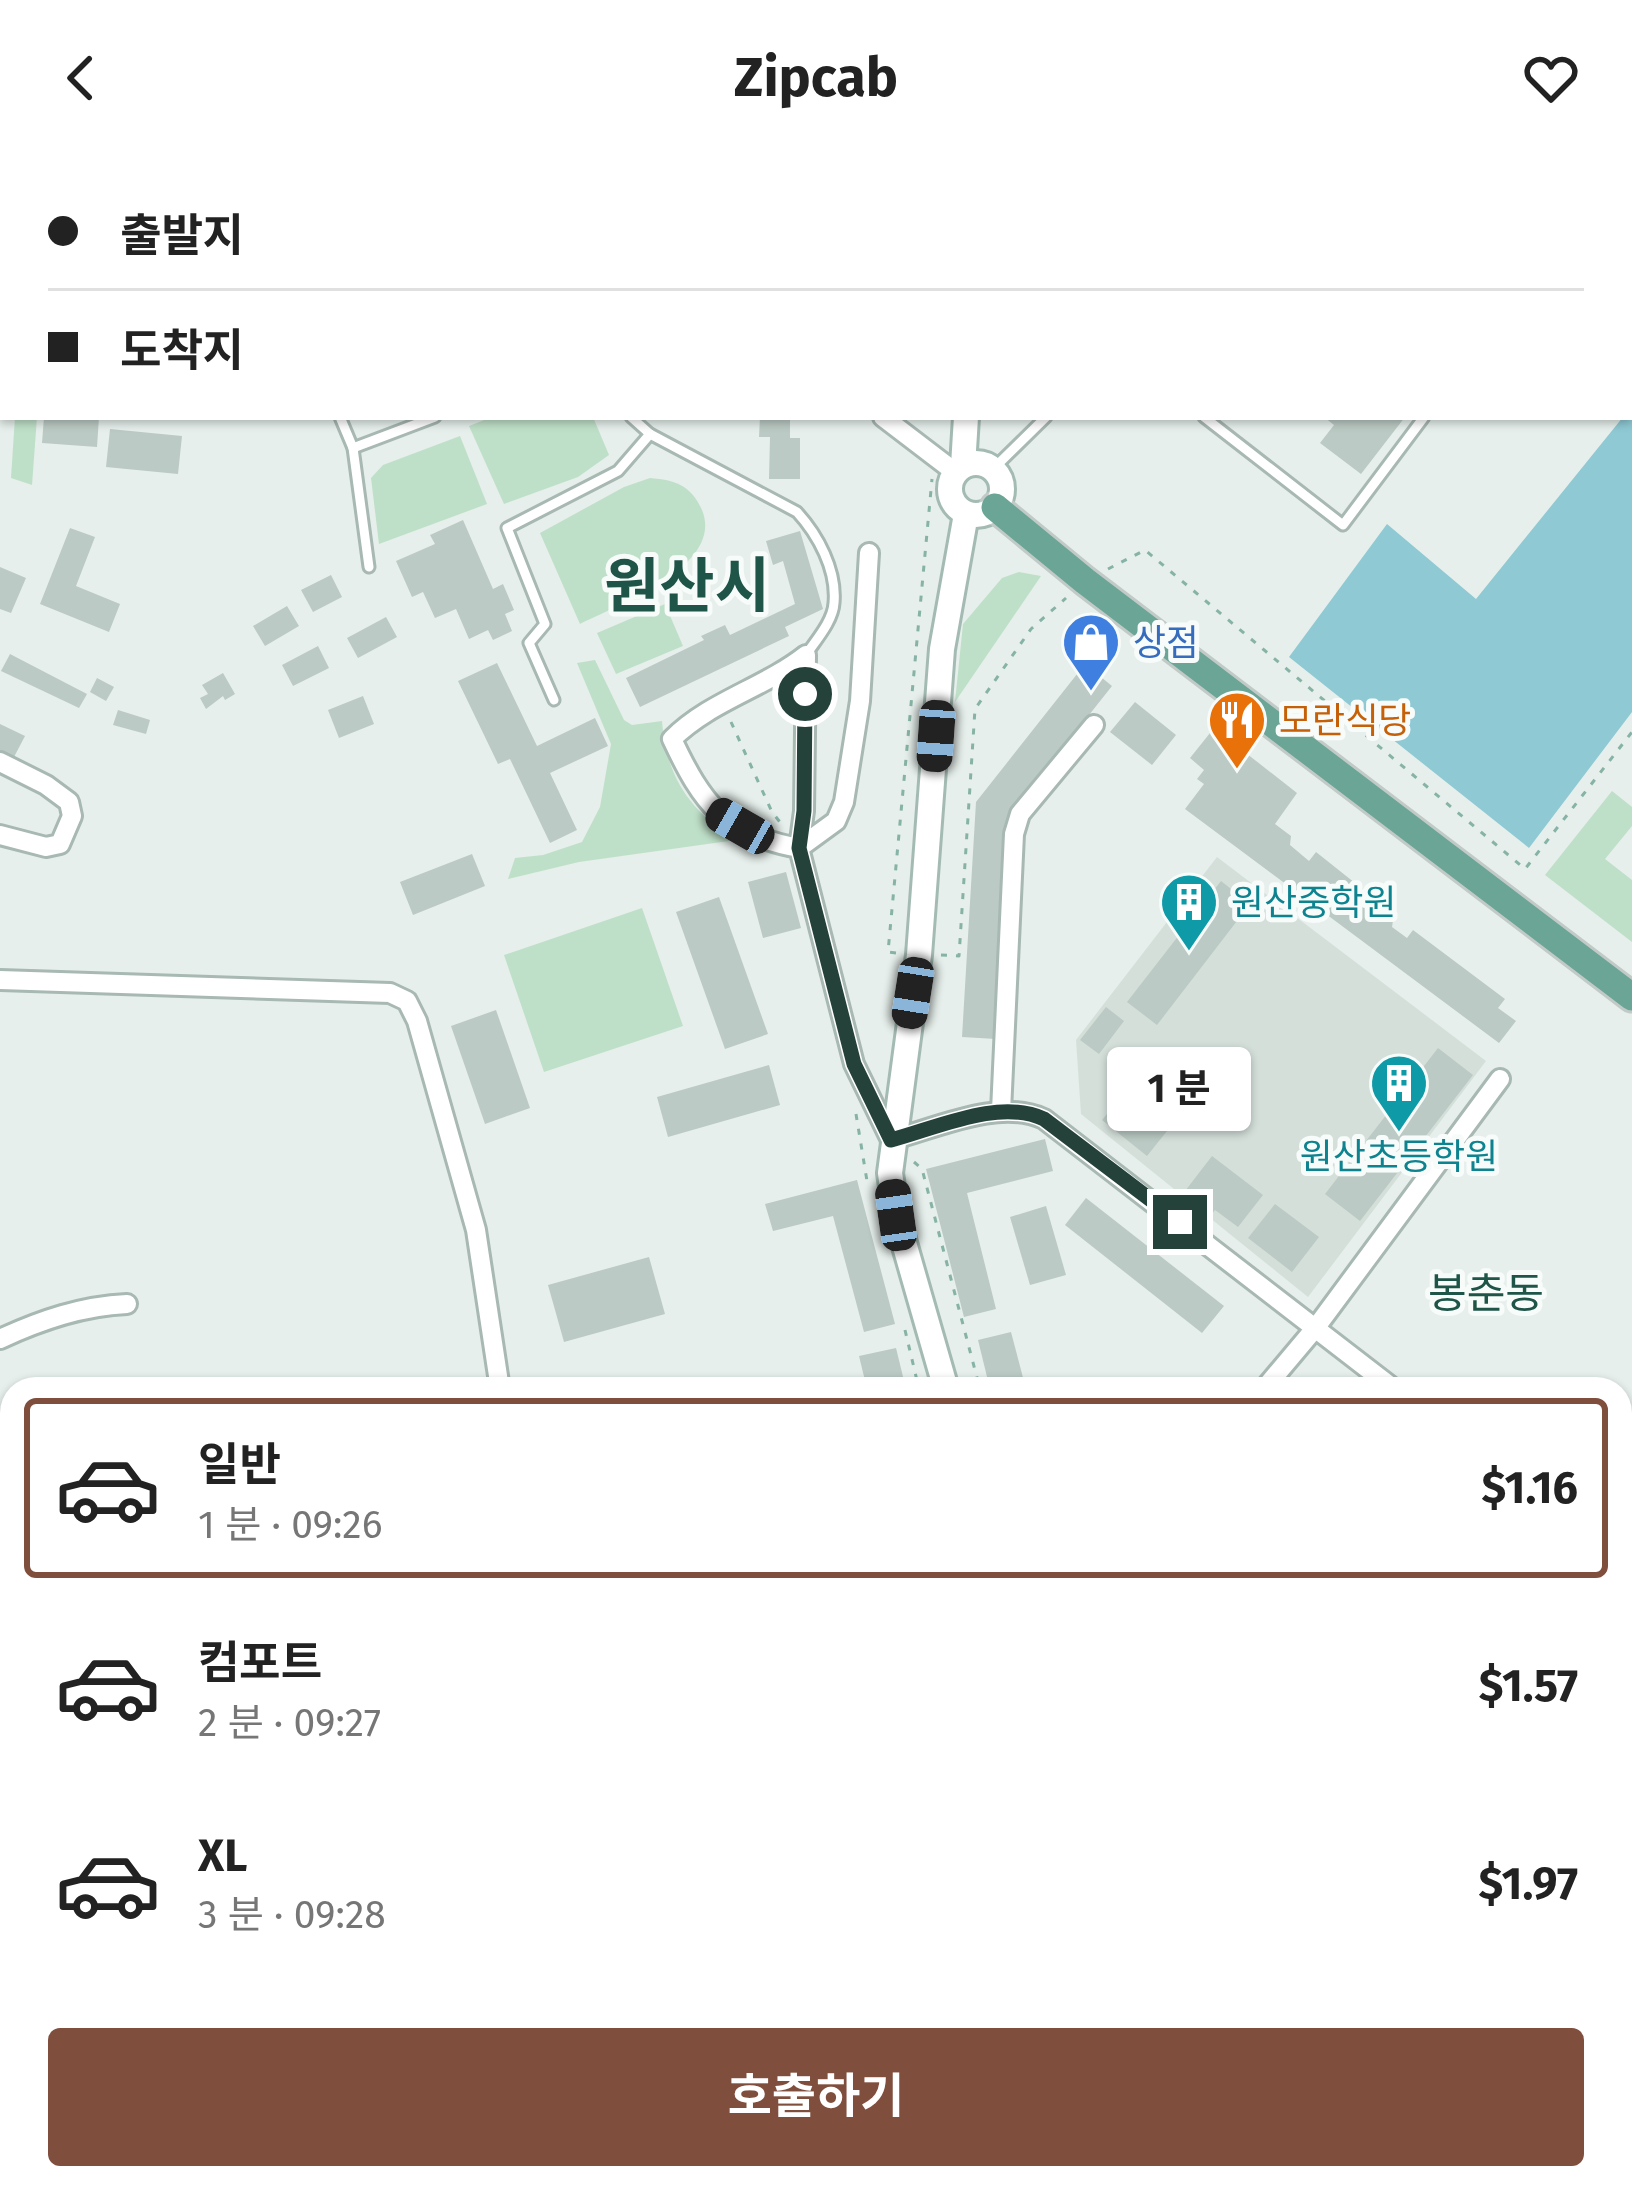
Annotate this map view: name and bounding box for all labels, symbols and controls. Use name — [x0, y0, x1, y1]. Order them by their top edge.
icon: back — [48, 45, 114, 111]
icon: heart — [1518, 45, 1584, 111]
text: Zipcab — [734, 46, 898, 110]
text: 출발지 — [120, 209, 244, 263]
text: 도착지 — [120, 324, 244, 378]
district label: 원산시 — [604, 551, 770, 623]
shop icon: 상점 — [1060, 611, 1122, 693]
place label: 상점 — [1133, 621, 1199, 665]
route start — [778, 667, 832, 721]
restaurant icon: 모란식당 — [1206, 689, 1268, 771]
car — [916, 699, 956, 773]
place label: 모란식당 — [1279, 699, 1411, 743]
car — [700, 792, 780, 860]
building icon: 원산중학원 — [1158, 871, 1220, 953]
place label: 원산중학원 — [1231, 881, 1397, 925]
car — [890, 955, 936, 1031]
callout: 1 분 — [1108, 1048, 1252, 1132]
building icon: 원산초등학원 — [1368, 1052, 1430, 1134]
text: 1 분 — [1147, 1066, 1211, 1112]
place label: 원산초등학원 — [1300, 1135, 1498, 1179]
car — [873, 1177, 919, 1253]
route end — [1153, 1195, 1207, 1249]
district label: 봉춘동 — [1428, 1269, 1544, 1319]
icon: car — [54, 1434, 162, 1542]
text: 일반 — [198, 1438, 281, 1492]
text: $1.16 — [1481, 1461, 1578, 1515]
text: 1 분 · 09:26 — [198, 1502, 382, 1548]
icon: car — [54, 1632, 162, 1740]
text: 컴포트 — [198, 1636, 322, 1690]
text: $1.57 — [1479, 1659, 1578, 1713]
text: 2 분 · 09:27 — [198, 1700, 381, 1746]
text: XL — [198, 1829, 247, 1883]
icon: car — [54, 1830, 162, 1938]
text: $1.97 — [1479, 1857, 1578, 1911]
text: 3 분 · 09:28 — [198, 1892, 386, 1938]
button: 호출하기 — [48, 2028, 1584, 2166]

